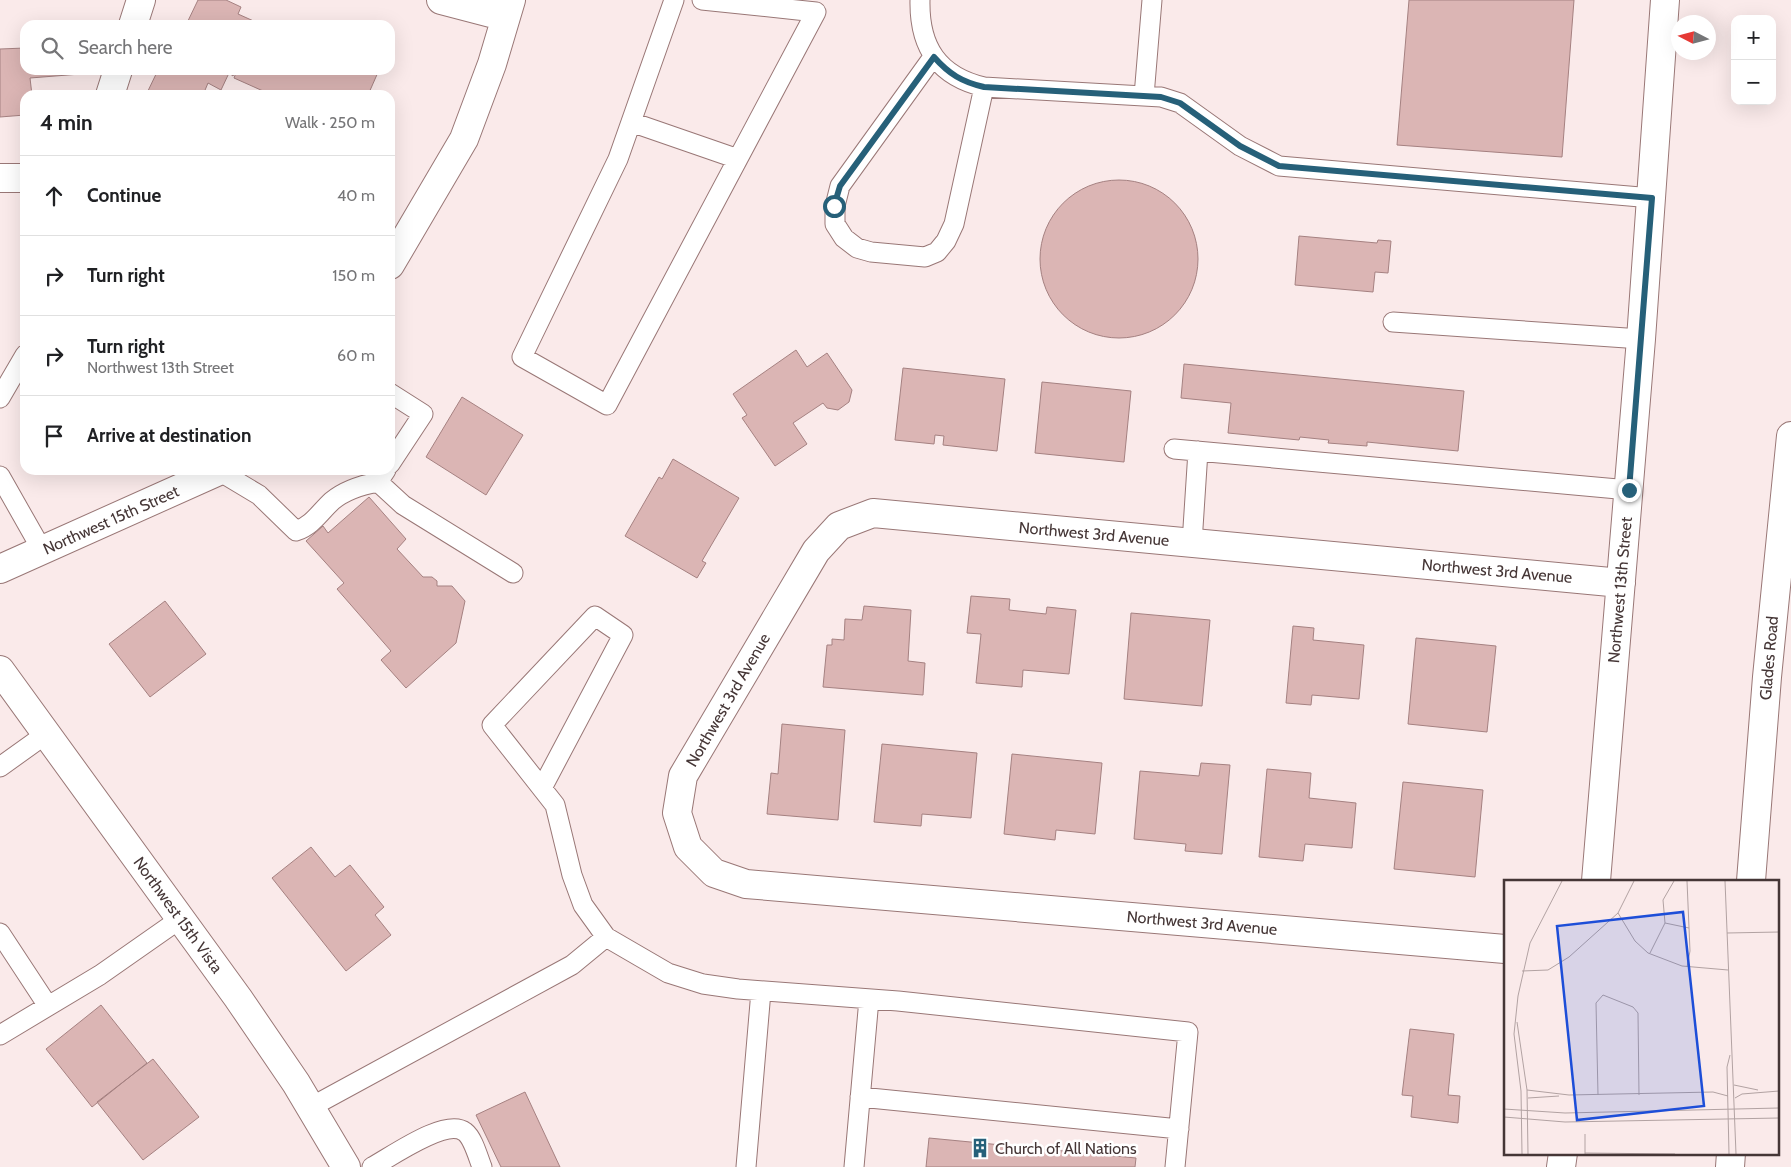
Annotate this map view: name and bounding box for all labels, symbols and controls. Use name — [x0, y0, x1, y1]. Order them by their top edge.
north arrow — [1671, 15, 1716, 60]
map controls — [1731, 15, 1776, 105]
button: + — [1731, 15, 1776, 60]
search box — [20, 20, 395, 75]
icon: search — [38, 34, 66, 62]
text: Search here — [78, 36, 172, 59]
button: − — [1731, 60, 1776, 105]
text: 4 min — [40, 110, 93, 135]
text: Walk · 250 m — [285, 113, 375, 132]
icon: ahead — [40, 182, 68, 210]
text: Continue — [87, 184, 161, 207]
text: 40 m — [337, 186, 375, 205]
route start — [823, 195, 846, 218]
icon: right — [40, 262, 68, 290]
text: Turn right — [87, 264, 165, 287]
text: 150 m — [332, 266, 375, 285]
text: Turn right — [87, 335, 165, 358]
icon: right — [40, 342, 68, 370]
text: 60 m — [337, 346, 375, 365]
text: Northwest 13th Street — [87, 358, 234, 377]
icon: arrive — [40, 422, 68, 450]
text: Arrive at destination — [87, 424, 251, 447]
route end — [1618, 479, 1641, 502]
street label: Northwest 15th Street — [40, 481, 182, 559]
street label: Northwest 13th Street — [1604, 515, 1636, 664]
street label: Northwest 3rd Avenue — [1018, 518, 1170, 550]
street label: Northwest 3rd Avenue — [1421, 555, 1573, 587]
street label: Glades Road — [1756, 615, 1782, 701]
street label: Northwest 3rd Avenue — [682, 630, 774, 770]
street label: Northwest 15th Vista — [129, 853, 227, 977]
inset map — [1504, 880, 1778, 1154]
street label: Northwest 3rd Avenue — [1126, 907, 1278, 939]
building icon: Church of All Nations — [969, 1137, 991, 1159]
place label: Church of All Nations — [995, 1139, 1137, 1158]

